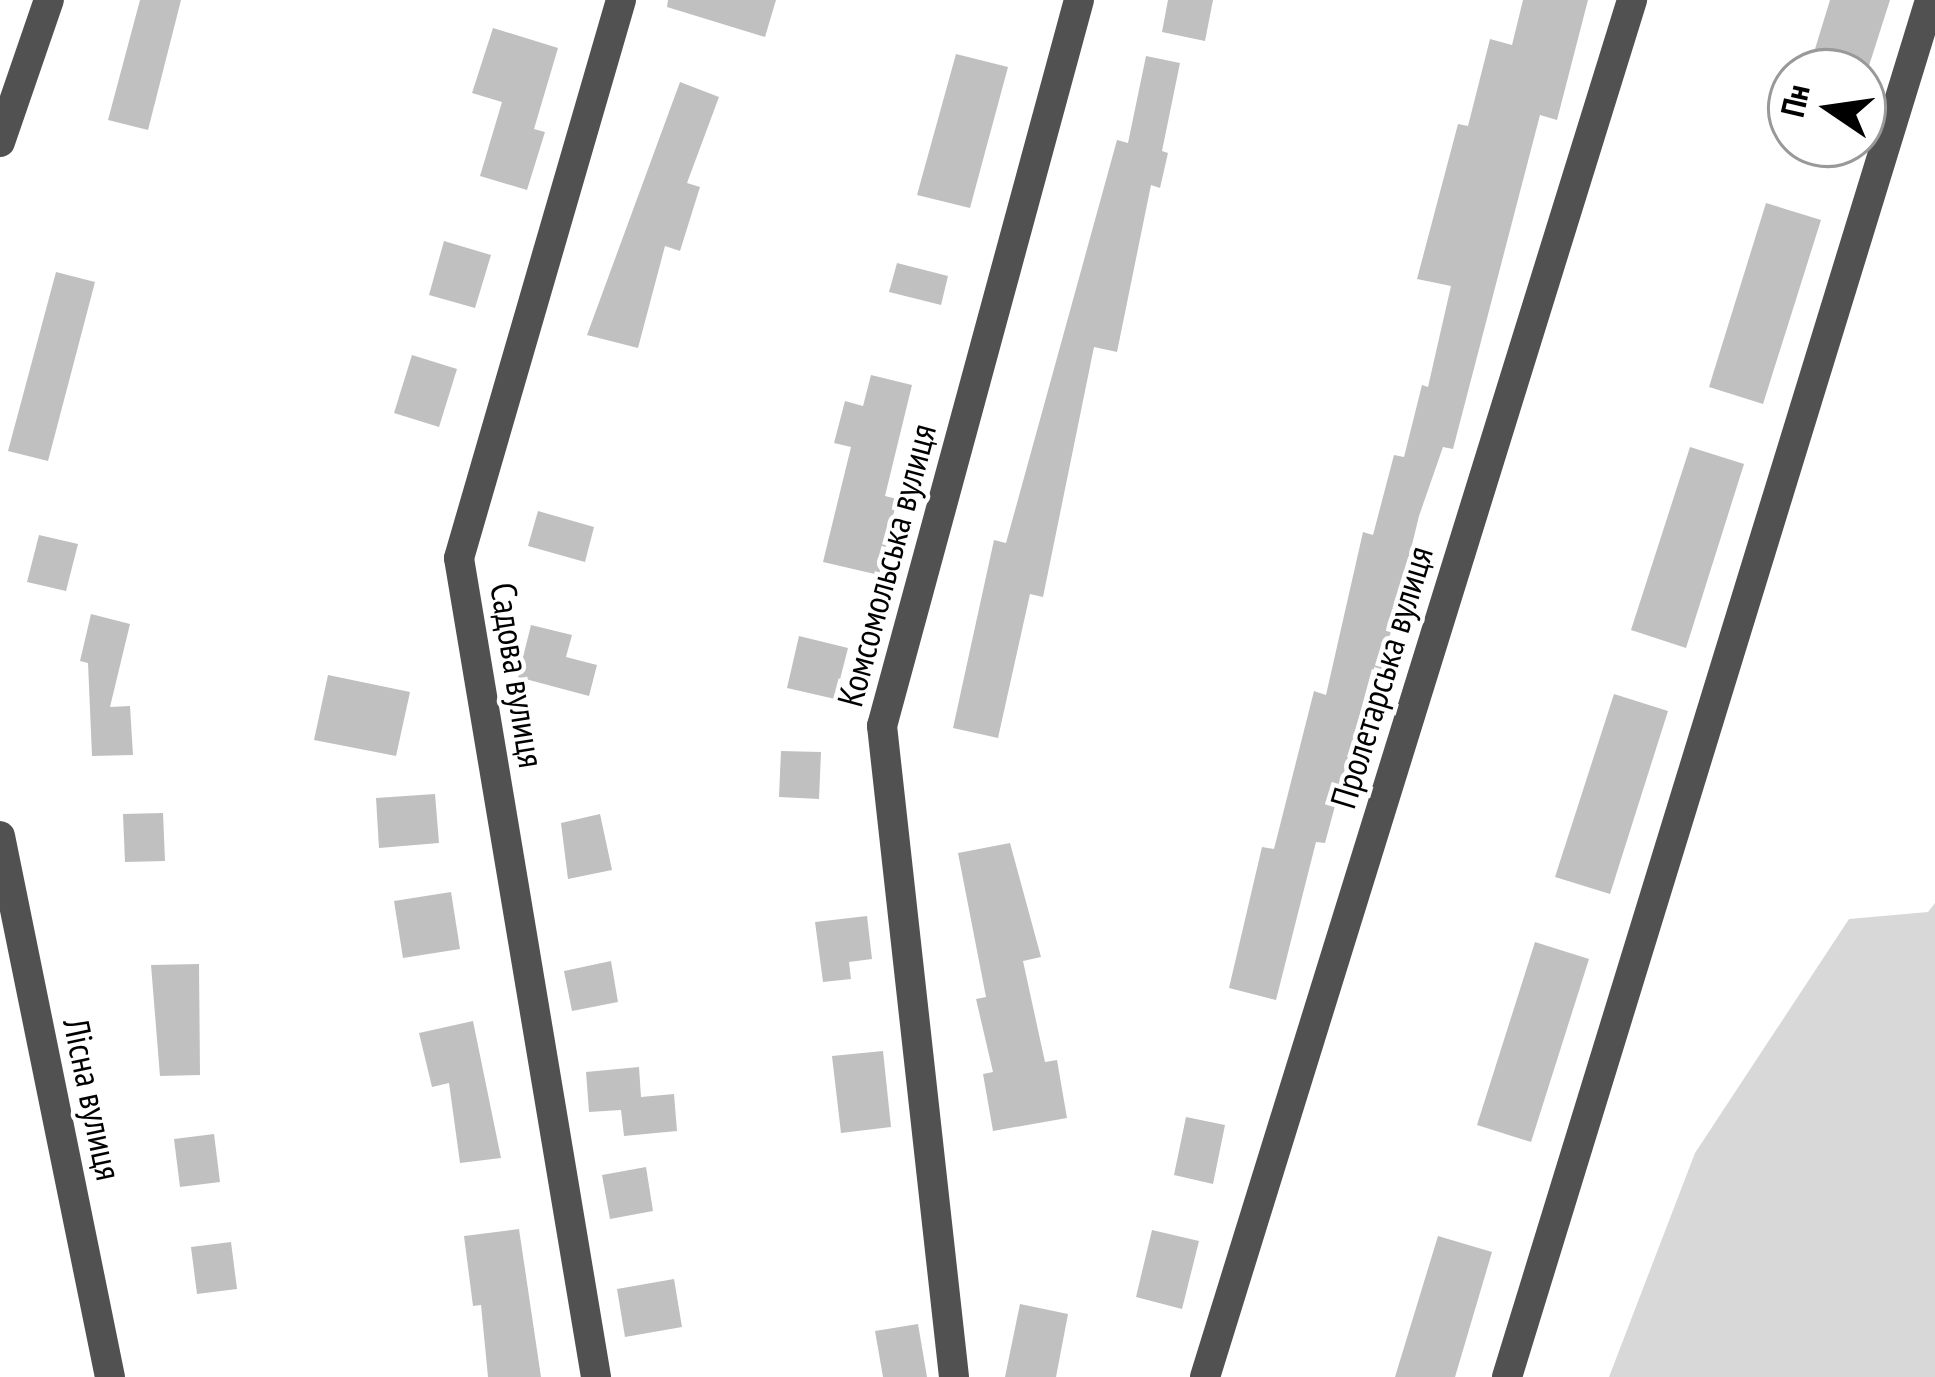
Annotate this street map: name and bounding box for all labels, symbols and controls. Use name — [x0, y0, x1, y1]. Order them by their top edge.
north arrow — [1767, 48, 1887, 168]
text: Пн — [1770, 80, 1819, 121]
street label: Комсомольська вулиця — [828, 419, 944, 711]
street label: Пролетарська вулиця — [1321, 541, 1441, 813]
street label: Садова вулиця — [482, 579, 554, 771]
street label: Лісна вулиця — [55, 1014, 131, 1184]

